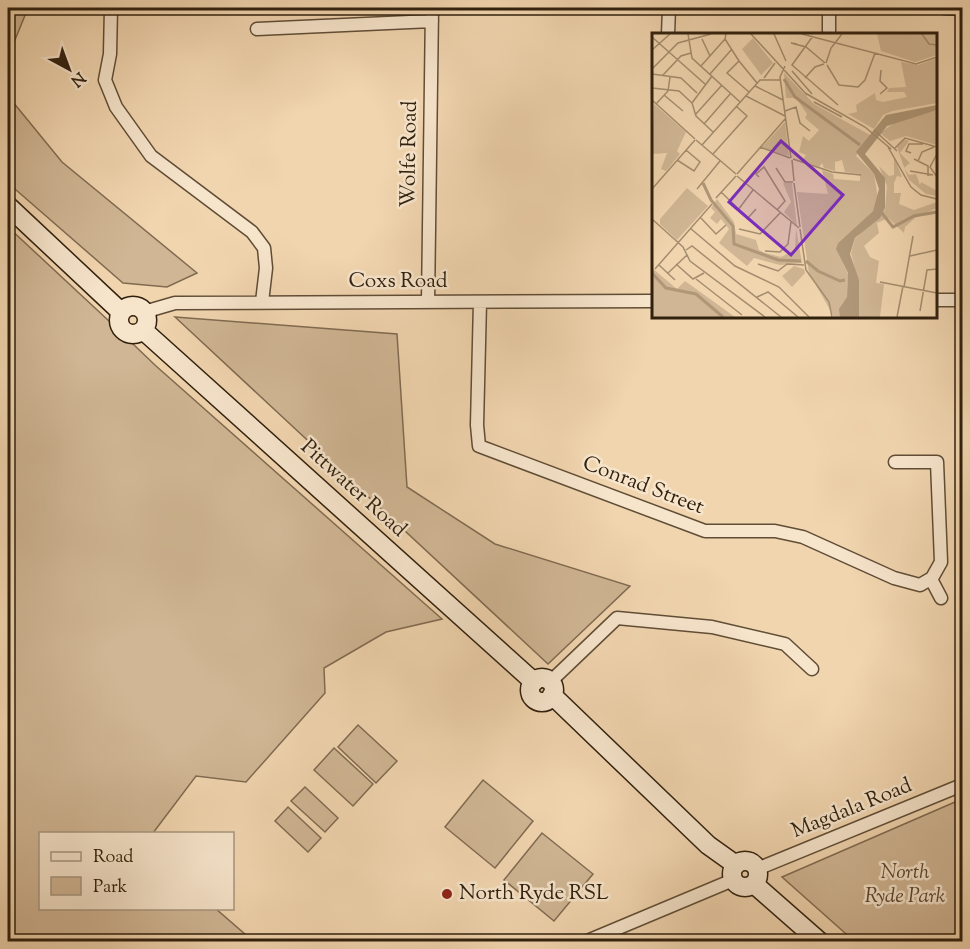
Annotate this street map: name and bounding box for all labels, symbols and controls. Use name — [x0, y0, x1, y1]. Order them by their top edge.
inset map — [652, 33, 937, 318]
north arrow — [39, 39, 99, 99]
text: N — [65, 66, 90, 91]
street label: Wolfe Road — [394, 100, 426, 208]
street label: Coxs Road — [348, 267, 448, 297]
street label: Pittwater Road — [293, 433, 413, 545]
street label: Conrad Street — [578, 449, 708, 523]
street label: Magdala Road — [787, 771, 917, 847]
legend — [39, 832, 234, 910]
text: Road — [93, 845, 133, 871]
park label: North Ryde Park — [865, 858, 946, 912]
text: Park — [93, 875, 128, 901]
place label: North Ryde RSL — [459, 879, 609, 909]
marker: North Ryde RSL — [440, 887, 454, 901]

